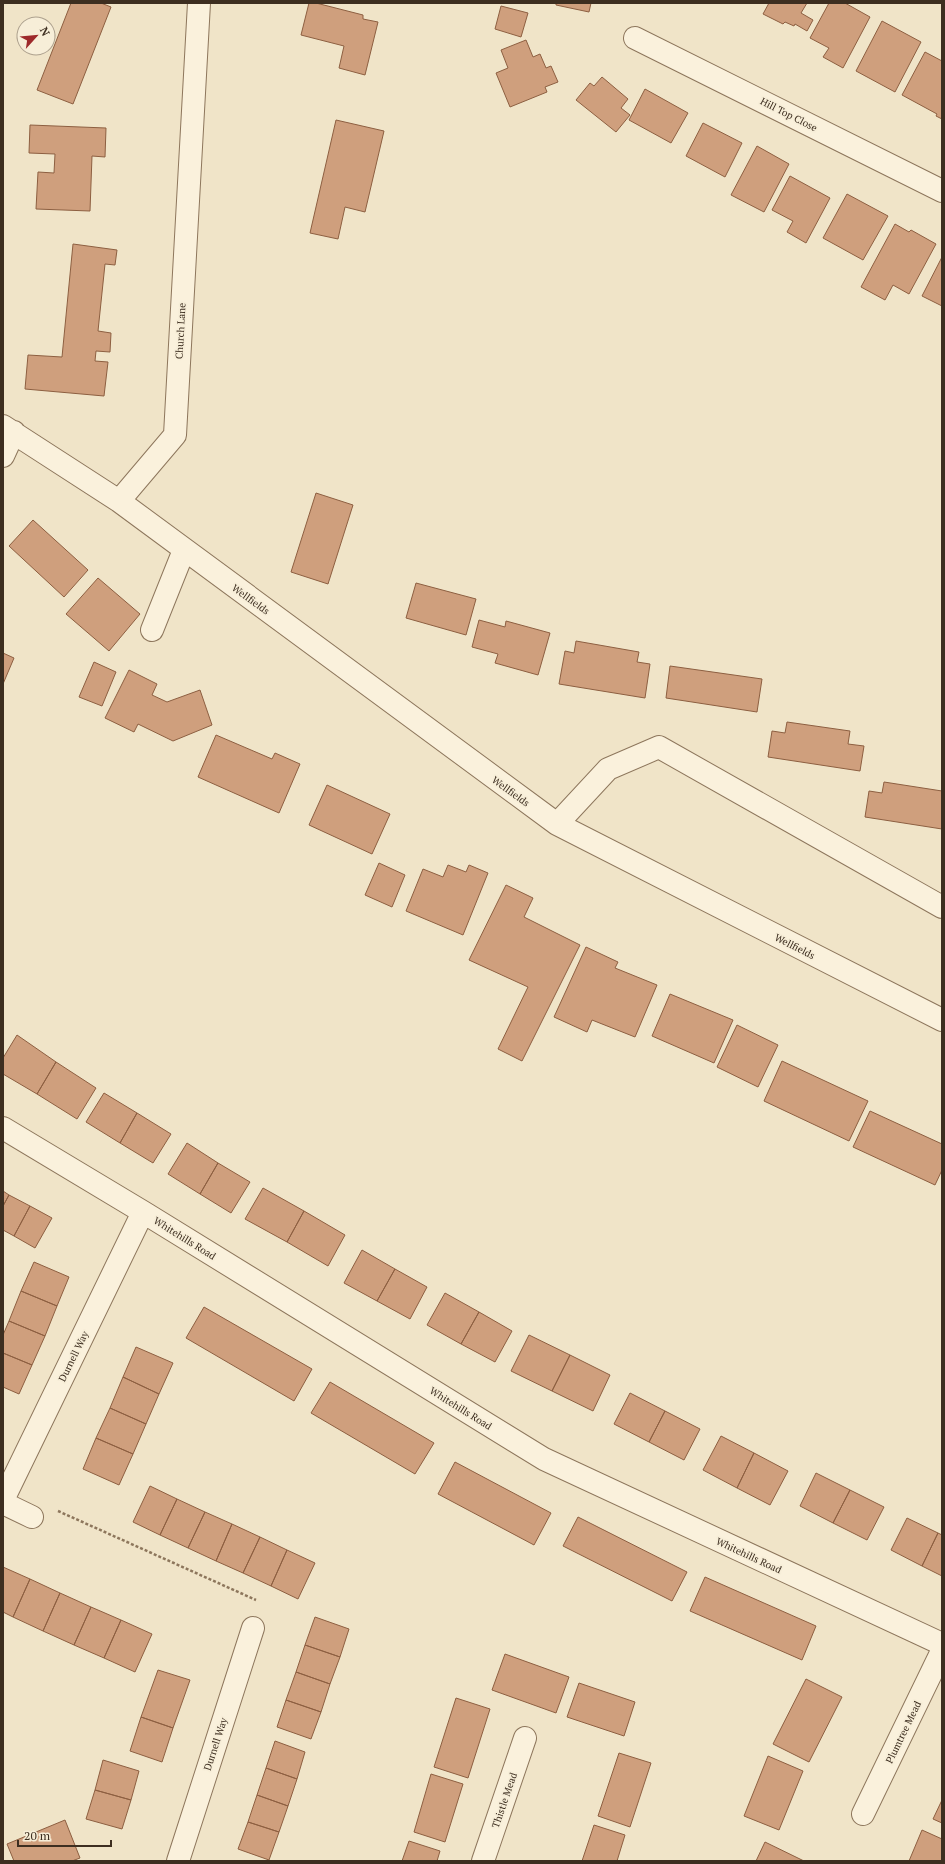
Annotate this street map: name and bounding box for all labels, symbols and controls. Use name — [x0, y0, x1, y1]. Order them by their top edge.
north arrow — [16, 16, 56, 56]
text: N — [37, 25, 53, 39]
street label: Hill Top Close — [758, 95, 819, 134]
street label: Church Lane — [173, 303, 188, 360]
street label: Wellfields — [229, 581, 272, 617]
street label: Wellfields — [489, 773, 532, 809]
street label: Wellfields — [772, 931, 817, 962]
street label: Whitehills Road — [151, 1214, 219, 1263]
street label: Durnell Way — [56, 1328, 92, 1384]
street label: Whitehills Road — [427, 1384, 495, 1433]
street label: Whitehills Road — [714, 1535, 784, 1577]
street label: Plumtree Mead — [883, 1699, 924, 1765]
street label: Durnell Way — [201, 1715, 230, 1772]
street label: Thistle Mead — [489, 1770, 520, 1830]
scale bar — [18, 1822, 111, 1848]
text: 20 m — [24, 1828, 51, 1843]

